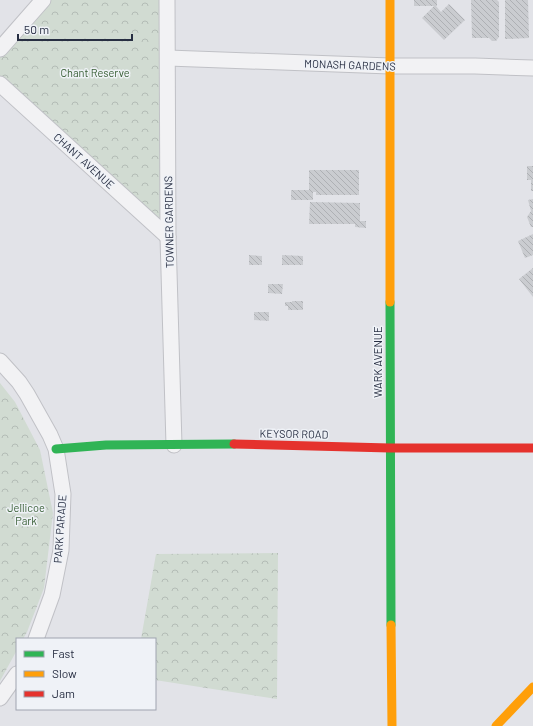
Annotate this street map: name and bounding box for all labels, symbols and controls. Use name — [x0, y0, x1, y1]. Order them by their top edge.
scale bar — [18, 16, 132, 42]
text: 50 m — [24, 22, 49, 36]
street label: MONASH GARDENS — [304, 56, 396, 73]
park label: Chant Reserve — [60, 66, 130, 79]
street label: CHANT AVENUE — [51, 130, 117, 191]
street label: TOWNER GARDENS — [161, 176, 176, 268]
street label: WARK AVENUE — [371, 326, 384, 398]
street label: KEYSOR ROAD — [260, 426, 329, 441]
street label: PARK PARADE — [51, 494, 68, 564]
park label: Jellicoe Park — [7, 501, 45, 527]
legend — [16, 638, 156, 710]
text: Fast — [52, 646, 75, 660]
text: Slow — [52, 666, 77, 680]
text: Jam — [52, 686, 75, 700]

